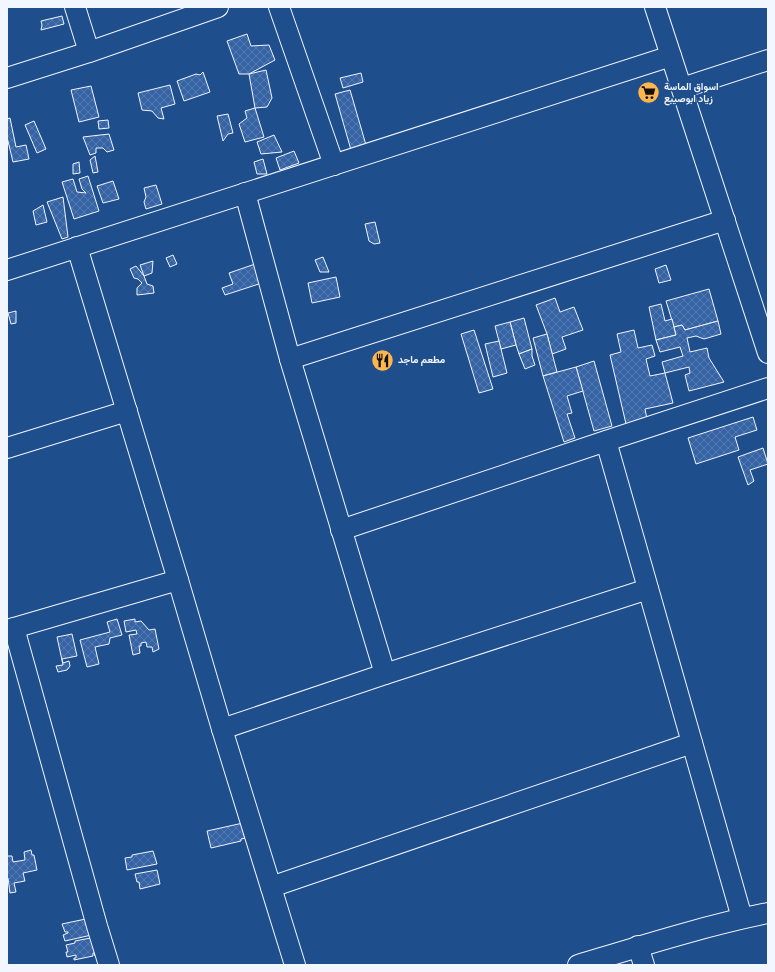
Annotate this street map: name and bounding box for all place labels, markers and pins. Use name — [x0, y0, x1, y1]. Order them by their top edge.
supermarket icon: اسواق الماسة زياد ابوصيبع — [636, 80, 662, 106]
place label: اسواق الماسة زياد ابوصيبع — [664, 81, 719, 106]
restaurant icon: مطعم ماجد — [369, 347, 395, 373]
place label: مطعم ماجد — [398, 354, 446, 366]

